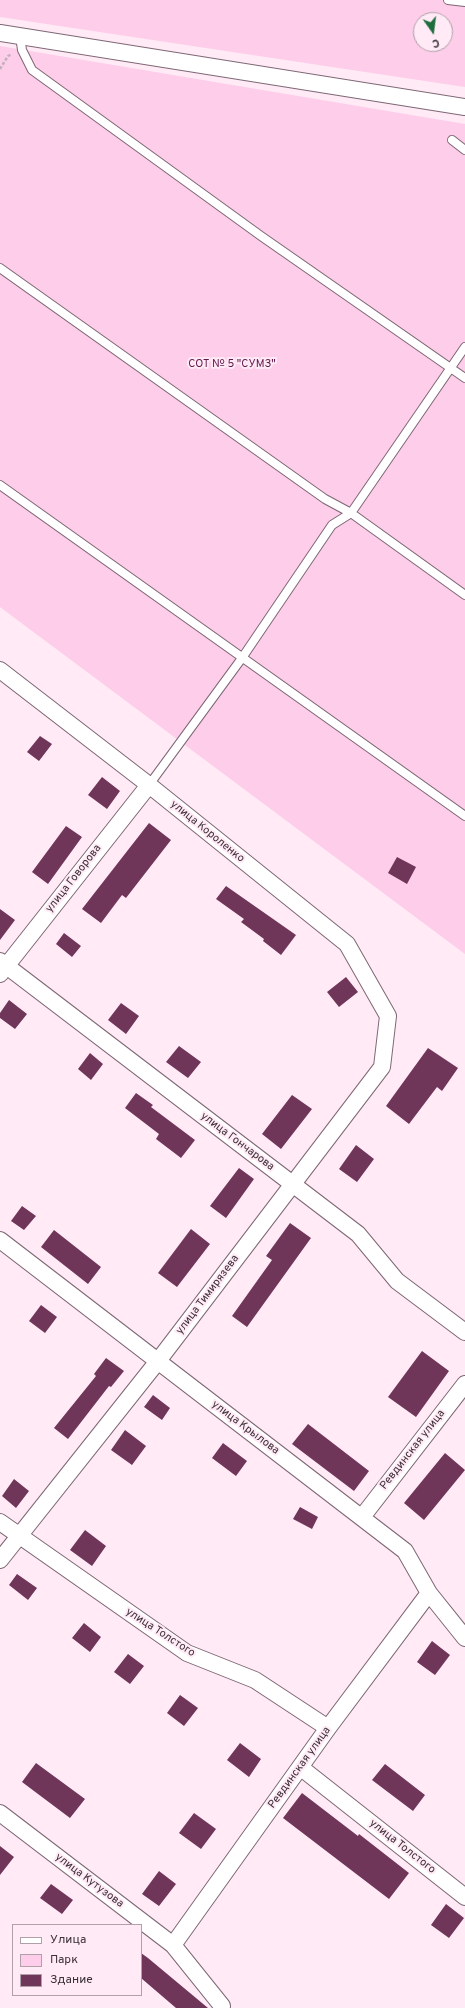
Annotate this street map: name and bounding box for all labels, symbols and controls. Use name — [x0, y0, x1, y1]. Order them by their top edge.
north arrow — [413, 12, 453, 52]
text: С — [431, 35, 441, 50]
park label: СОТ № 5 "СУМЗ" — [188, 358, 276, 372]
street label: улица Короленко — [167, 798, 247, 866]
street label: улица Говорова — [43, 842, 105, 916]
street label: улица Гончарова — [198, 1110, 276, 1174]
street label: улица Тимирязева — [174, 1253, 242, 1337]
street label: улица Крылова — [209, 1398, 281, 1458]
street label: Ревдинская улица — [378, 1407, 448, 1493]
street label: улица Толстого — [123, 1606, 197, 1660]
street label: Ревдинская улица — [266, 1725, 334, 1811]
street label: улица Толстого — [366, 1817, 438, 1877]
street label: улица Кутузова — [52, 1851, 126, 1911]
legend — [12, 1924, 142, 1996]
text: Улица — [50, 1932, 86, 1948]
text: Парк — [50, 1952, 78, 1968]
text: Здание — [50, 1972, 93, 1988]

